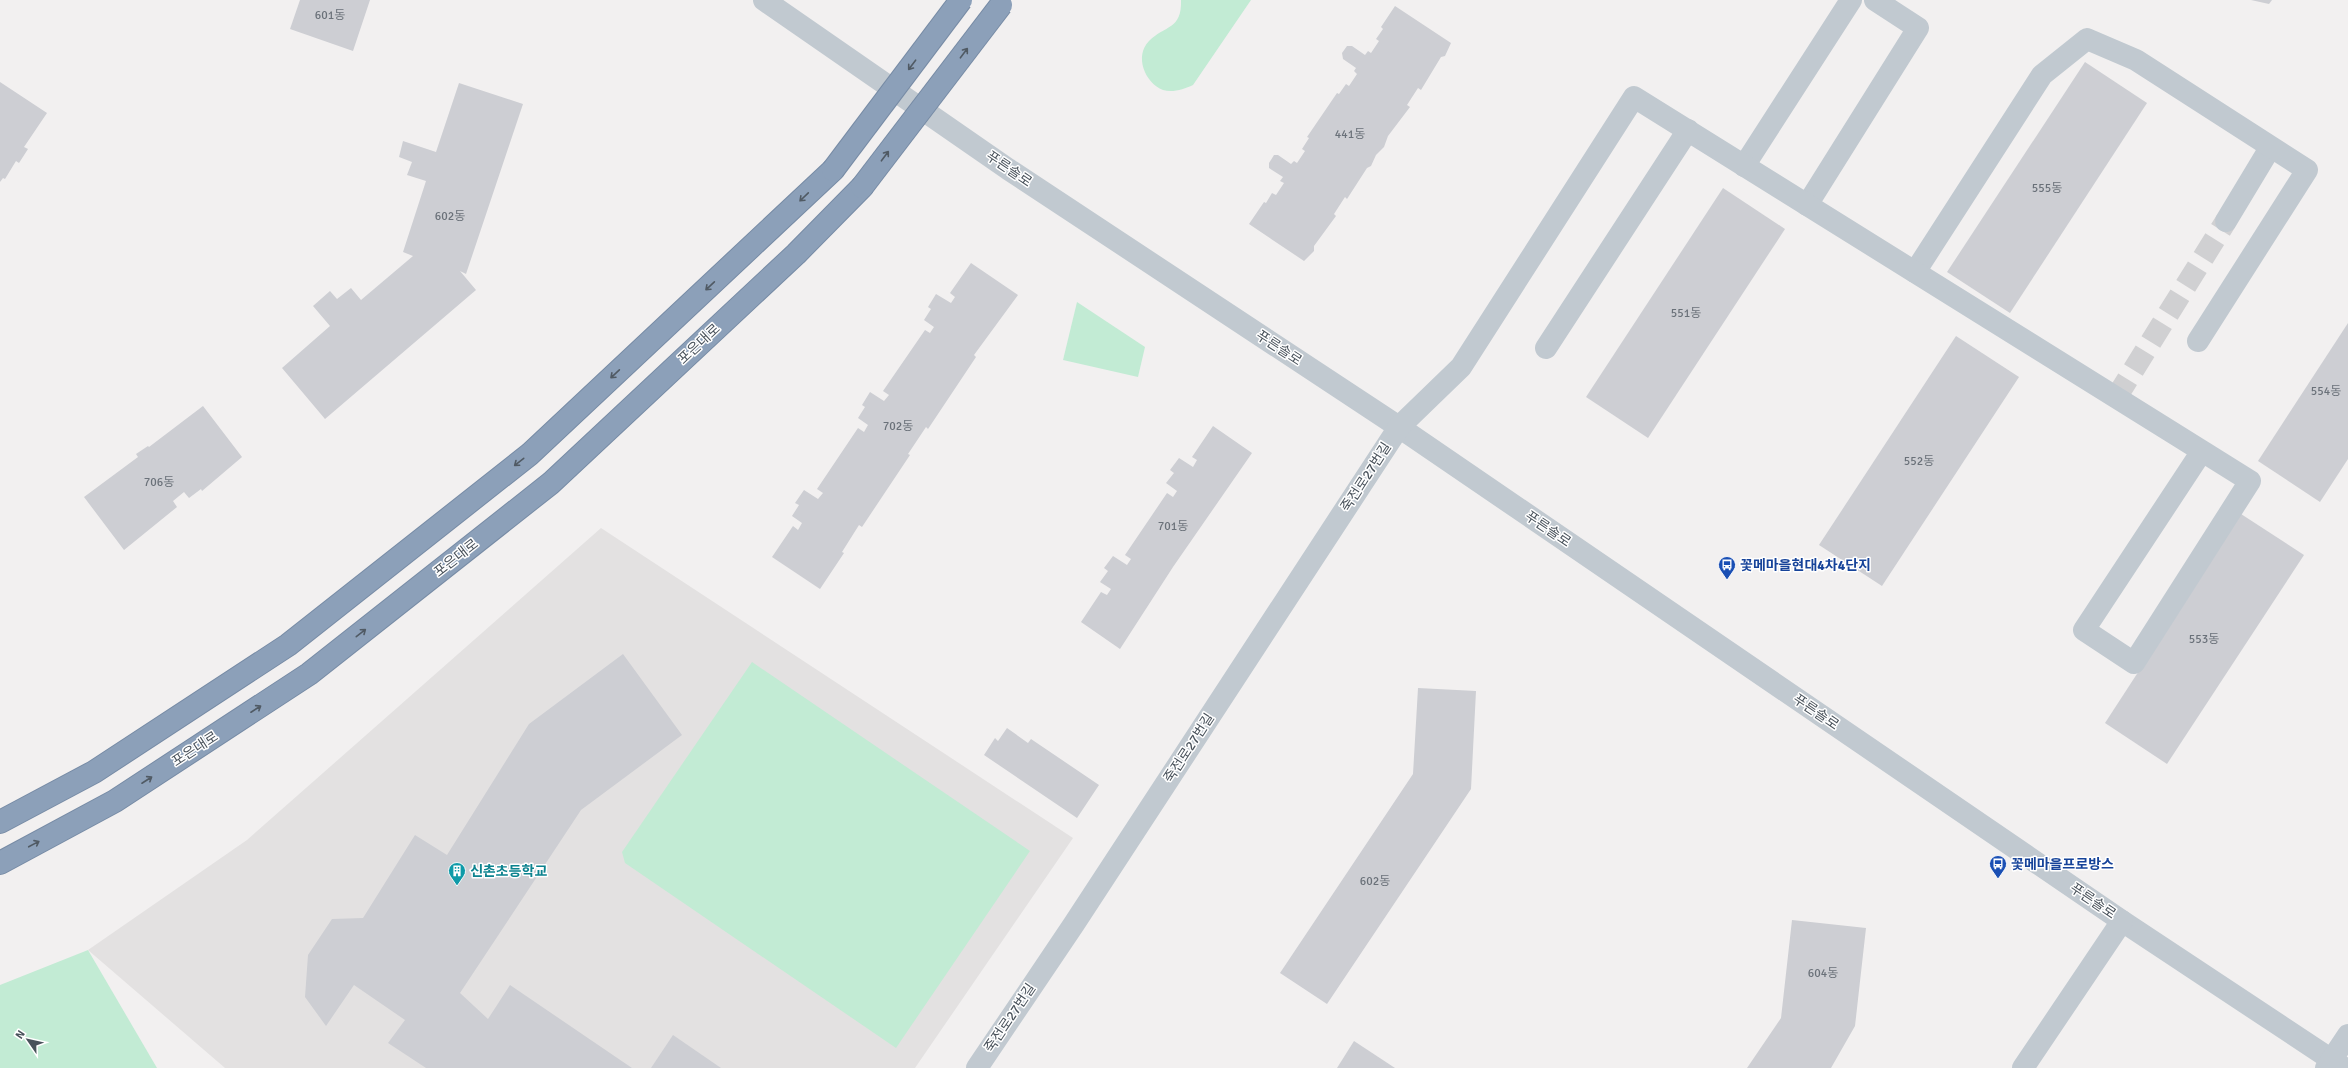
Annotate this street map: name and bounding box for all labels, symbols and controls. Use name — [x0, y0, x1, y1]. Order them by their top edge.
house number: 601동 — [315, 8, 345, 23]
one-way arrow — [960, 47, 968, 58]
one-way arrow — [908, 59, 917, 70]
house number: 441동 — [1335, 127, 1365, 142]
street label: 푸른솔로 — [983, 148, 1035, 191]
one-way arrow — [881, 151, 889, 162]
house number: 555동 — [2032, 181, 2062, 196]
one-way arrow — [799, 192, 809, 201]
house number: 602동 — [435, 209, 465, 224]
one-way arrow — [705, 281, 715, 290]
house number: 551동 — [1671, 306, 1701, 321]
street label: 포은대로 — [674, 320, 724, 368]
street label: 푸른솔로 — [1253, 327, 1305, 369]
one-way arrow — [610, 370, 620, 379]
house number: 554동 — [2311, 384, 2341, 399]
house number: 702동 — [883, 419, 913, 434]
street label: 죽전로27번길 — [1337, 439, 1395, 515]
house number: 552동 — [1904, 454, 1934, 469]
one-way arrow — [514, 458, 525, 467]
house number: 706동 — [144, 475, 174, 490]
street label: 푸른솔로 — [1522, 508, 1574, 551]
house number: 701동 — [1158, 519, 1188, 534]
street label: 포은대로 — [430, 535, 482, 581]
bus stop icon: 꽃메마을현대4차4단지 — [1717, 555, 1737, 580]
place label: 꽃메마을현대4차4단지 — [1740, 557, 1871, 574]
one-way arrow — [356, 629, 367, 637]
house number: 553동 — [2189, 632, 2219, 647]
street label: 푸른솔로 — [1790, 691, 1842, 734]
one-way arrow — [250, 705, 261, 713]
street label: 죽전로27번길 — [1160, 710, 1218, 786]
street label: 포은대로 — [169, 728, 221, 770]
one-way arrow — [141, 776, 152, 784]
one-way arrow — [28, 840, 40, 848]
bus stop icon: 꽃메마을프로방스 — [1988, 854, 2008, 879]
place label: 꽃메마을프로방스 — [2011, 856, 2114, 873]
building icon: 신촌초등학교 — [447, 861, 467, 886]
place label: 신촌초등학교 — [470, 863, 547, 880]
house number: 602동 — [1360, 874, 1390, 889]
street label: 푸른솔로 — [2067, 880, 2119, 923]
house number: 604동 — [1808, 966, 1838, 981]
street label: 죽전로27번길 — [981, 980, 1039, 1056]
north arrow — [8, 1020, 48, 1060]
text: N — [13, 1028, 28, 1041]

